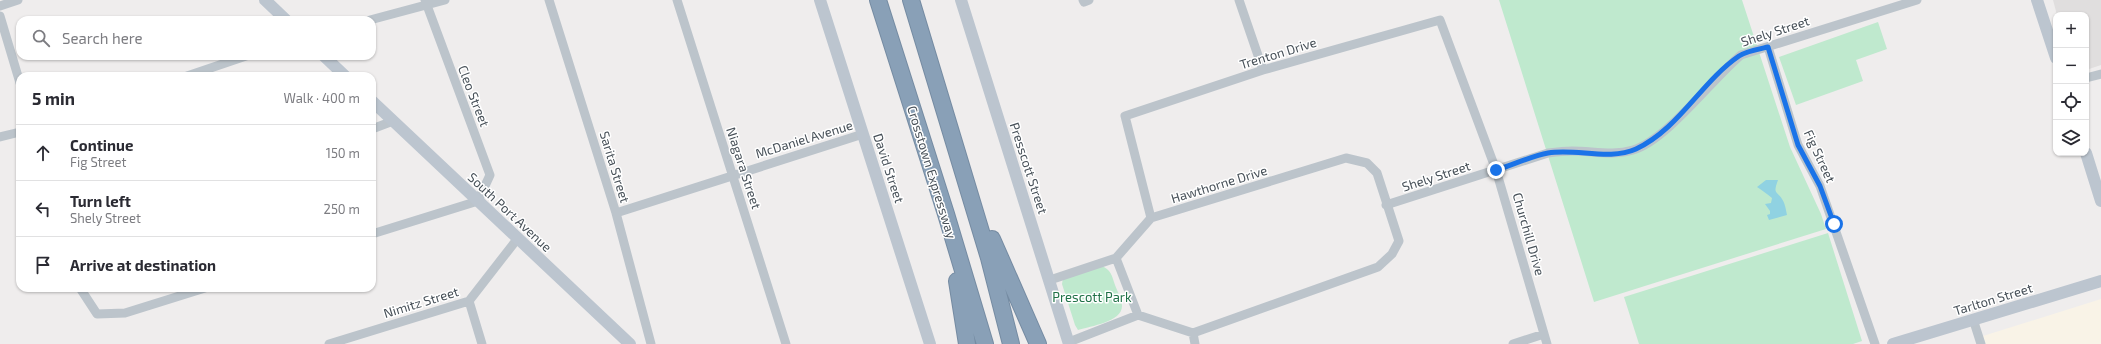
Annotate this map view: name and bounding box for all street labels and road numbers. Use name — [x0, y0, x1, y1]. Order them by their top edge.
street label: Shely Street — [1739, 12, 1811, 50]
street label: Trenton Drive — [1238, 34, 1318, 72]
street label: Cleo Street — [455, 63, 493, 129]
street label: Crosstown Expressway — [904, 104, 960, 240]
street label: McDaniel Avenue — [753, 117, 855, 161]
street label: Presscott Street — [1007, 120, 1051, 216]
street label: Niagara Street — [723, 125, 765, 211]
street label: Fig Street — [1801, 127, 1839, 185]
street label: Sarita Street — [597, 129, 633, 205]
street label: David Street — [870, 131, 908, 205]
street label: Shely Street — [1400, 157, 1472, 195]
street label: Hawthorne Drive — [1169, 162, 1269, 206]
street label: South Port Avenue — [465, 169, 555, 255]
street label: Churchill Drive — [1509, 191, 1549, 277]
street label: Tarlton Street — [1952, 279, 2034, 319]
street label: Nimitz Street — [382, 283, 460, 321]

